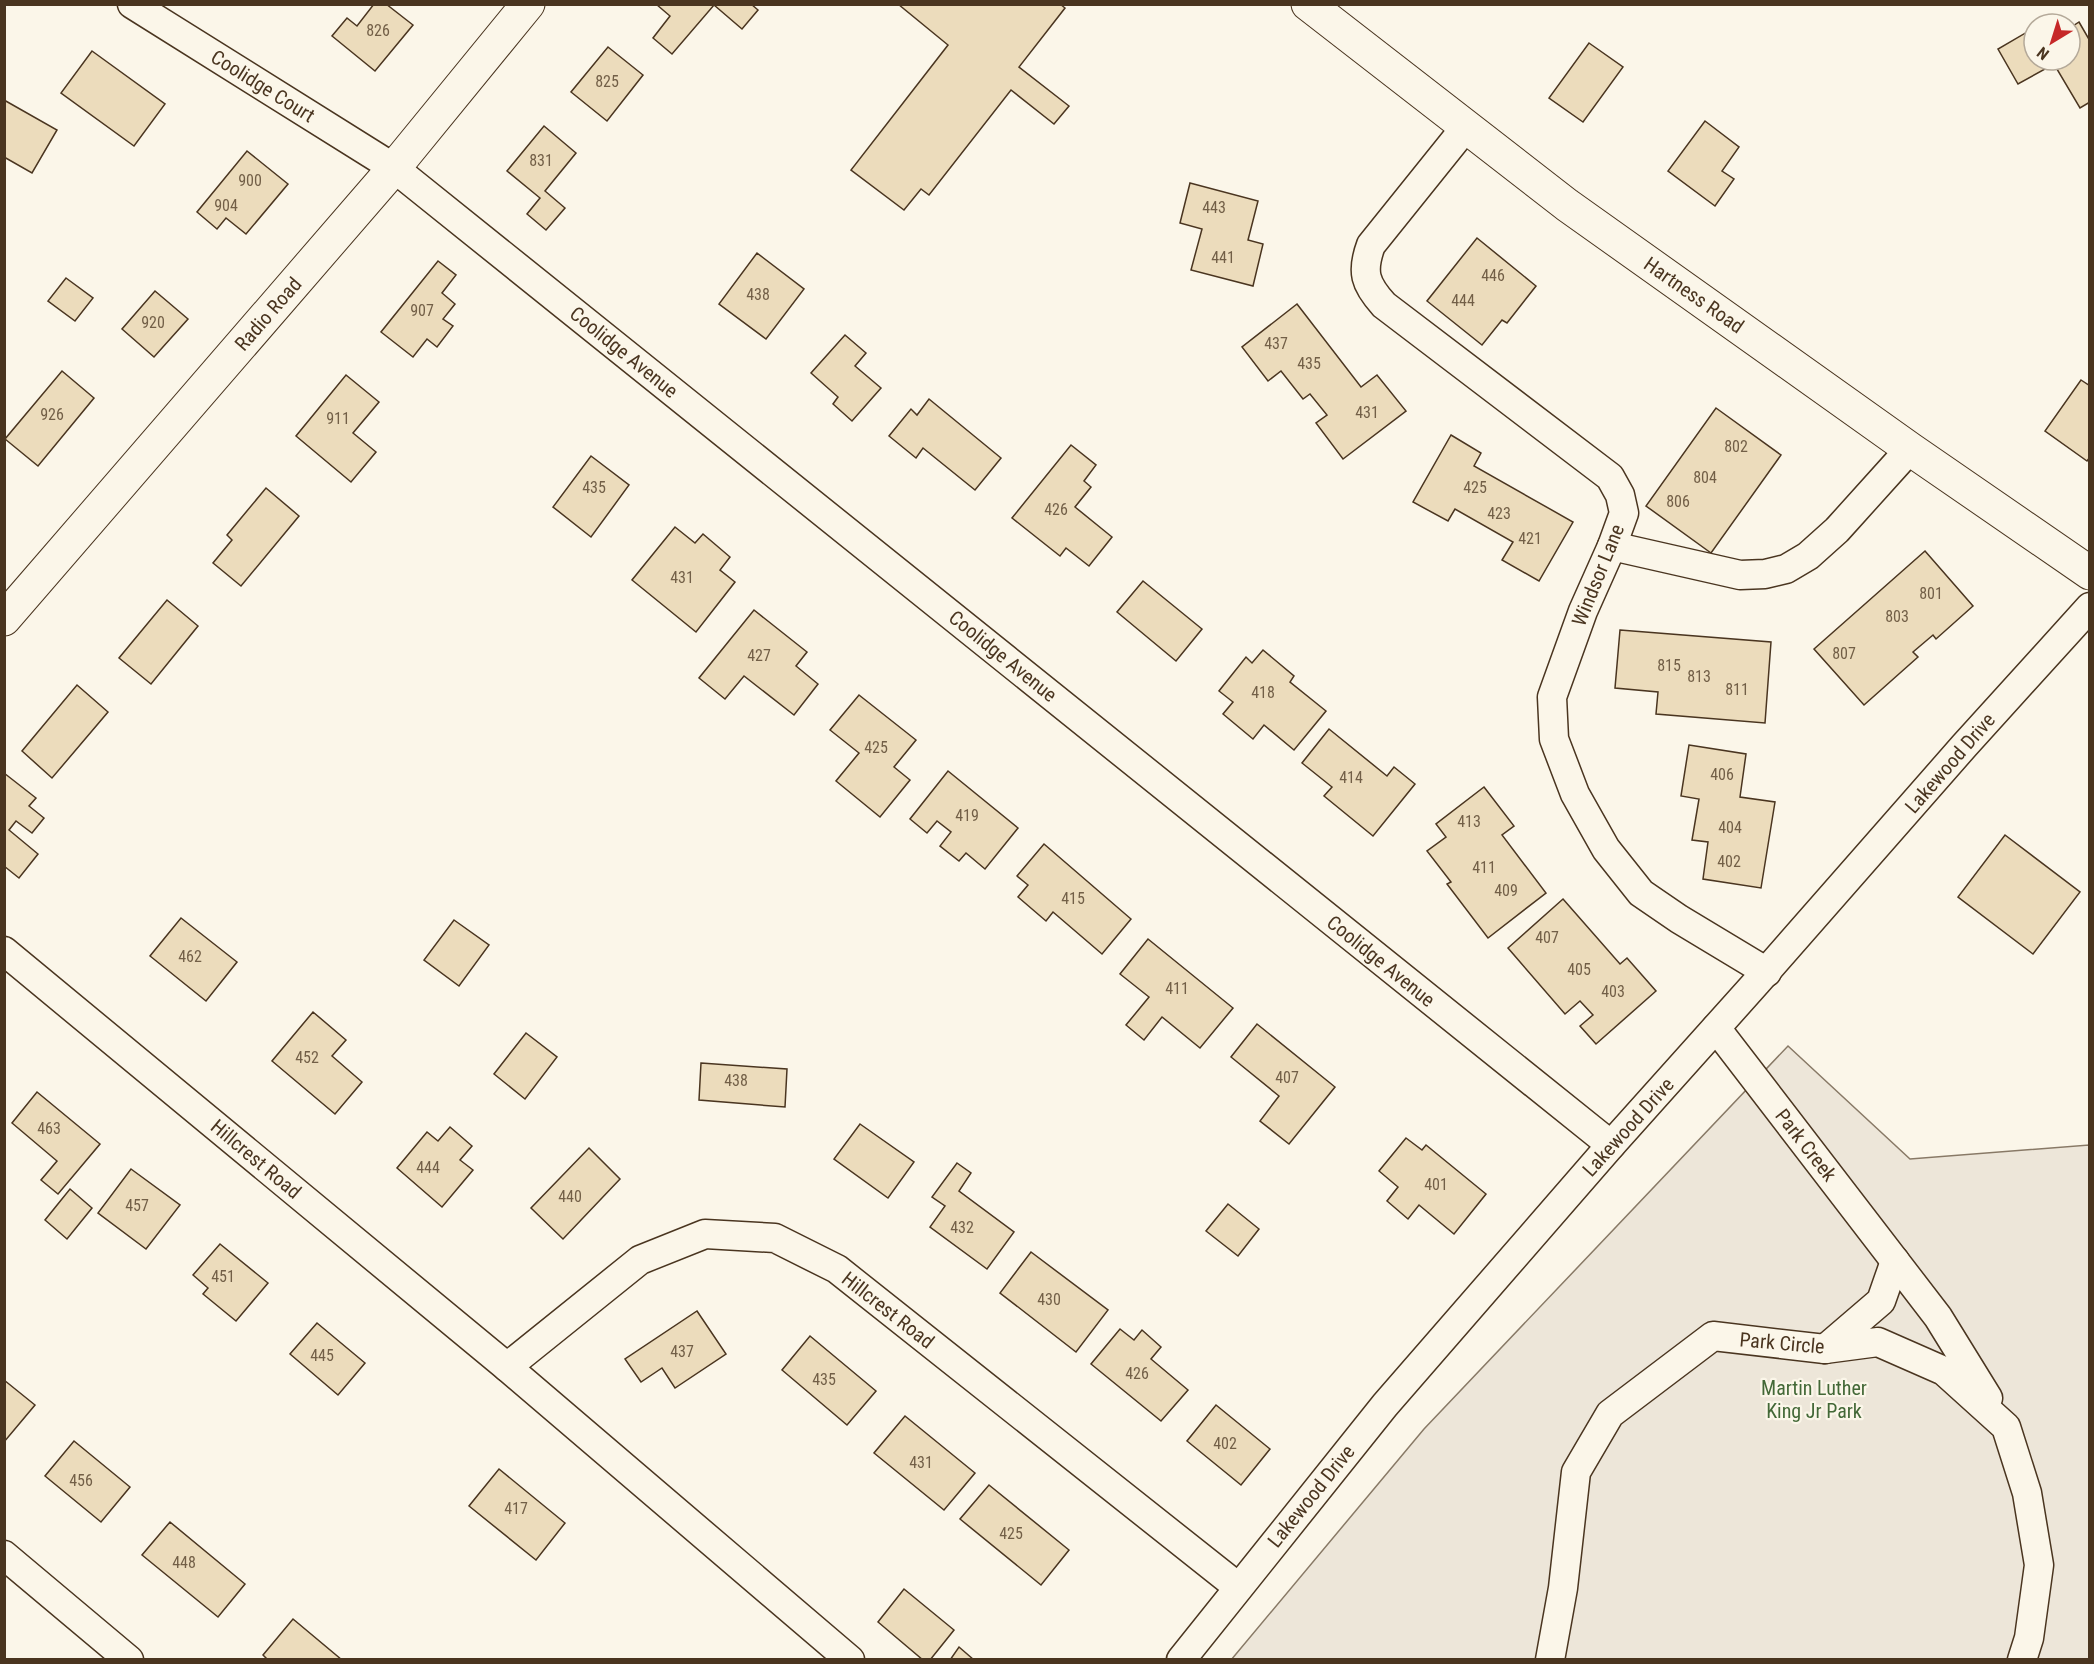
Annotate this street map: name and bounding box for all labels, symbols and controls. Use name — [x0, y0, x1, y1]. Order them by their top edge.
north arrow — [2022, 12, 2082, 72]
house number: 826 — [366, 21, 390, 40]
text: N — [2033, 43, 2053, 64]
street label: Coolidge Court — [207, 45, 319, 127]
house number: 825 — [595, 72, 619, 91]
house number: 831 — [529, 151, 553, 170]
house number: 900 — [238, 171, 262, 190]
house number: 904 — [214, 196, 238, 215]
house number: 443 — [1202, 198, 1226, 217]
house number: 441 — [1211, 248, 1235, 267]
street label: Hartness Road — [1639, 252, 1749, 338]
house number: 446 — [1481, 266, 1505, 285]
street label: Radio Road — [230, 272, 306, 356]
house number: 438 — [746, 285, 770, 304]
house number: 444 — [1451, 291, 1475, 310]
house number: 907 — [410, 301, 434, 320]
street label: Coolidge Avenue — [565, 301, 683, 403]
house number: 920 — [141, 313, 165, 332]
house number: 437 — [1264, 334, 1288, 353]
house number: 435 — [1297, 354, 1321, 373]
house number: 431 — [1355, 403, 1379, 422]
house number: 926 — [40, 405, 64, 424]
house number: 911 — [326, 409, 350, 428]
house number: 802 — [1724, 437, 1748, 456]
house number: 804 — [1693, 468, 1717, 487]
house number: 435 — [582, 478, 606, 497]
house number: 425 — [1463, 478, 1487, 497]
house number: 806 — [1666, 492, 1690, 511]
house number: 426 — [1044, 500, 1068, 519]
house number: 423 — [1487, 504, 1511, 523]
street label: Windsor Lane — [1567, 521, 1629, 629]
house number: 421 — [1518, 529, 1542, 548]
house number: 431 — [670, 568, 694, 587]
house number: 801 — [1919, 584, 1943, 603]
street label: Coolidge Avenue — [944, 605, 1062, 707]
house number: 803 — [1885, 607, 1909, 626]
house number: 807 — [1832, 644, 1856, 663]
house number: 427 — [747, 646, 771, 665]
house number: 815 — [1657, 656, 1681, 675]
house number: 813 — [1687, 667, 1711, 686]
house number: 811 — [1725, 680, 1749, 699]
house number: 418 — [1251, 683, 1275, 702]
street label: Lakewood Drive — [1900, 708, 2000, 818]
house number: 425 — [864, 738, 888, 757]
house number: 406 — [1710, 765, 1734, 784]
house number: 414 — [1339, 768, 1363, 787]
house number: 419 — [955, 806, 979, 825]
house number: 413 — [1457, 812, 1481, 831]
house number: 404 — [1718, 818, 1742, 837]
house number: 402 — [1717, 852, 1741, 871]
house number: 411 — [1472, 858, 1496, 877]
house number: 409 — [1494, 881, 1518, 900]
house number: 415 — [1061, 889, 1085, 908]
street label: Coolidge Avenue — [1322, 910, 1440, 1012]
house number: 407 — [1535, 928, 1559, 947]
house number: 462 — [178, 947, 202, 966]
house number: 405 — [1567, 960, 1591, 979]
house number: 411 — [1165, 979, 1189, 998]
house number: 403 — [1601, 982, 1625, 1001]
house number: 452 — [295, 1048, 319, 1067]
house number: 407 — [1275, 1068, 1299, 1087]
house number: 438 — [724, 1071, 748, 1090]
street label: Lakewood Drive — [1577, 1073, 1679, 1181]
street label: Park Creek — [1770, 1104, 1842, 1186]
street label: Hillcrest Road — [206, 1114, 306, 1204]
house number: 463 — [37, 1119, 61, 1138]
house number: 444 — [416, 1158, 440, 1177]
house number: 401 — [1424, 1175, 1448, 1194]
house number: 440 — [558, 1187, 582, 1206]
house number: 457 — [125, 1196, 149, 1215]
house number: 432 — [950, 1218, 974, 1237]
house number: 451 — [211, 1267, 235, 1286]
street label: Hillcrest Road — [837, 1267, 939, 1353]
house number: 430 — [1037, 1290, 1061, 1309]
street label: Park Circle — [1738, 1327, 1826, 1359]
house number: 437 — [670, 1342, 694, 1361]
house number: 445 — [310, 1346, 334, 1365]
house number: 426 — [1125, 1364, 1149, 1383]
house number: 435 — [812, 1370, 836, 1389]
park label: Martin Luther King Jr Park — [1761, 1376, 1867, 1423]
house number: 402 — [1213, 1434, 1237, 1453]
street label: Lakewood Drive — [1262, 1440, 1360, 1552]
house number: 431 — [909, 1453, 933, 1472]
house number: 456 — [69, 1471, 93, 1490]
house number: 417 — [504, 1499, 528, 1518]
house number: 425 — [999, 1524, 1023, 1543]
house number: 448 — [172, 1553, 196, 1572]

